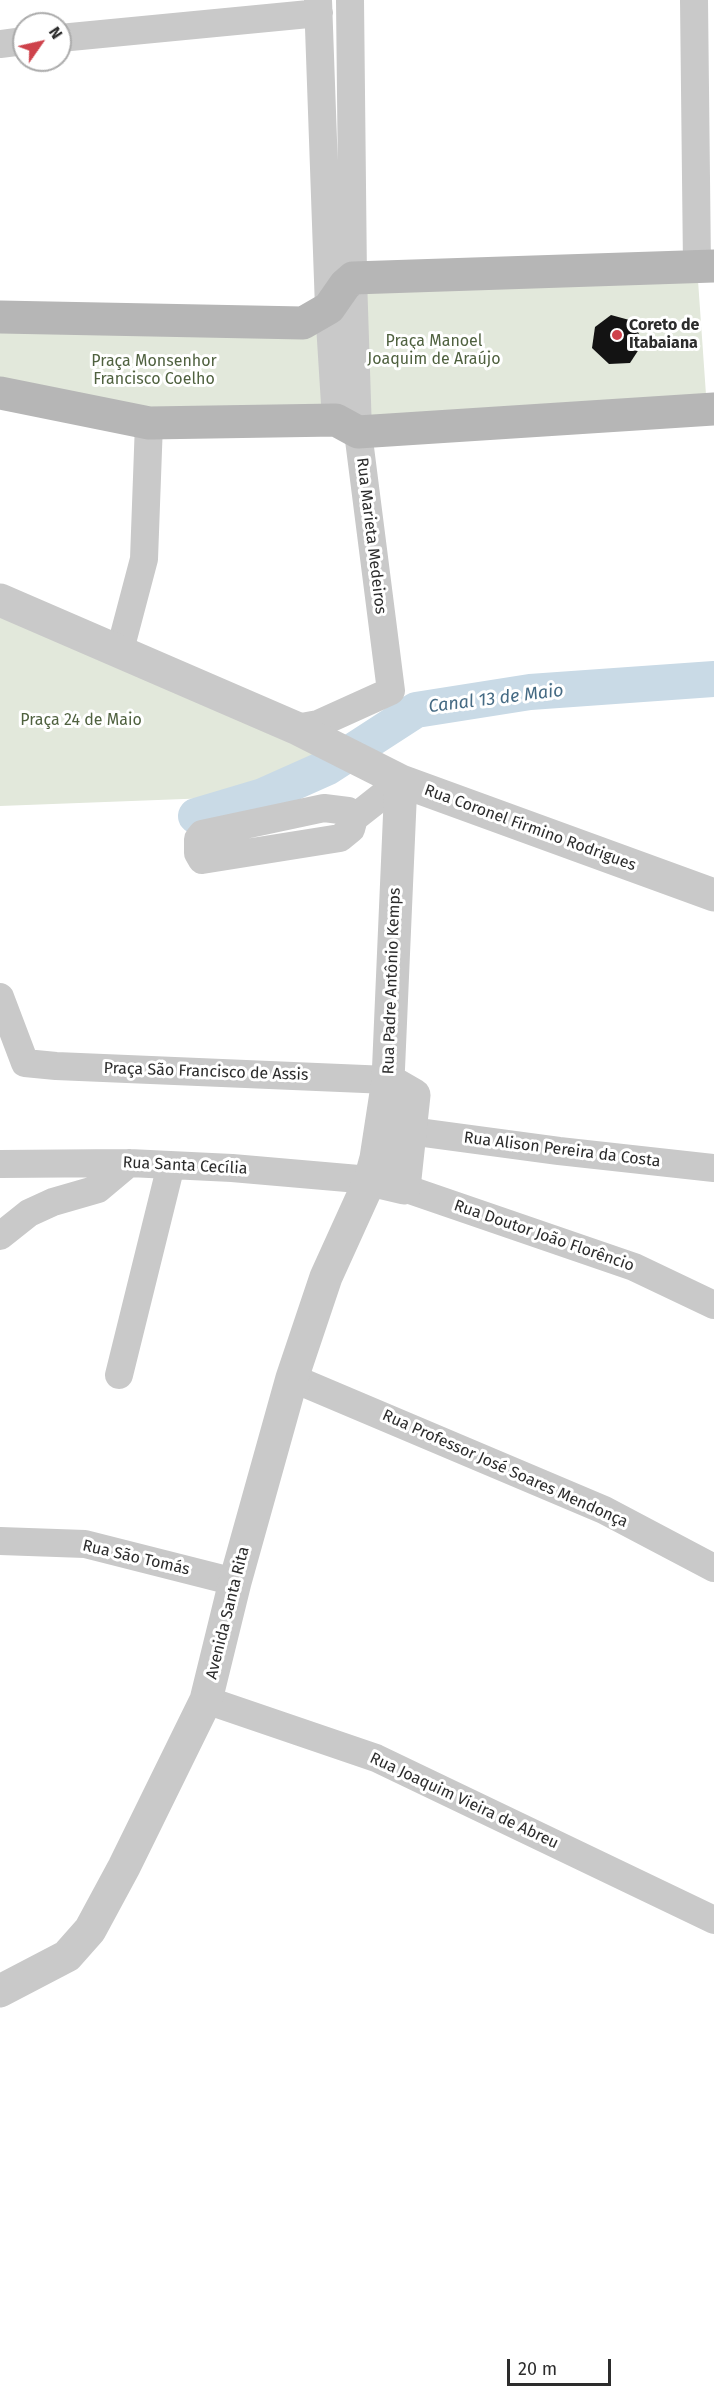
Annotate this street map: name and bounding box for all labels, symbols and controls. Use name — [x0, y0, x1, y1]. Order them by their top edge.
north arrow — [12, 12, 72, 72]
text: N — [45, 23, 67, 42]
place label: Coreto de Itabaiana — [629, 316, 699, 354]
marker: Coreto de Itabaiana — [610, 328, 624, 342]
park label: Praça Manoel Joaquim de Araújo — [367, 332, 501, 370]
park label: Praça Monsenhor Francisco Coelho — [91, 352, 217, 390]
street label: Rua Marieta Medeiros — [352, 457, 390, 615]
water label: Canal 13 de Maio — [427, 680, 565, 718]
park label: Praça 24 de Maio — [20, 711, 142, 731]
street label: Rua Coronel Firmino Rodrigues — [422, 781, 638, 875]
street label: Rua Padre Antônio Kemps — [379, 887, 405, 1075]
street label: Praça São Francisco de Assis — [103, 1059, 309, 1085]
street label: Rua Alison Pereira da Costa — [463, 1128, 661, 1172]
street label: Rua Santa Cecília — [122, 1153, 248, 1179]
street label: Rua Doutor João Florêncio — [451, 1196, 637, 1276]
street label: Rua Professor José Soares Mendonça — [379, 1406, 631, 1532]
street label: Rua São Tomás — [81, 1536, 191, 1580]
street label: Avenida Santa Rita — [202, 1545, 254, 1681]
street label: Rua Joaquim Vieira de Abreu — [367, 1749, 561, 1853]
scale bar — [510, 2347, 614, 2385]
text: 20 m — [518, 2358, 557, 2380]

